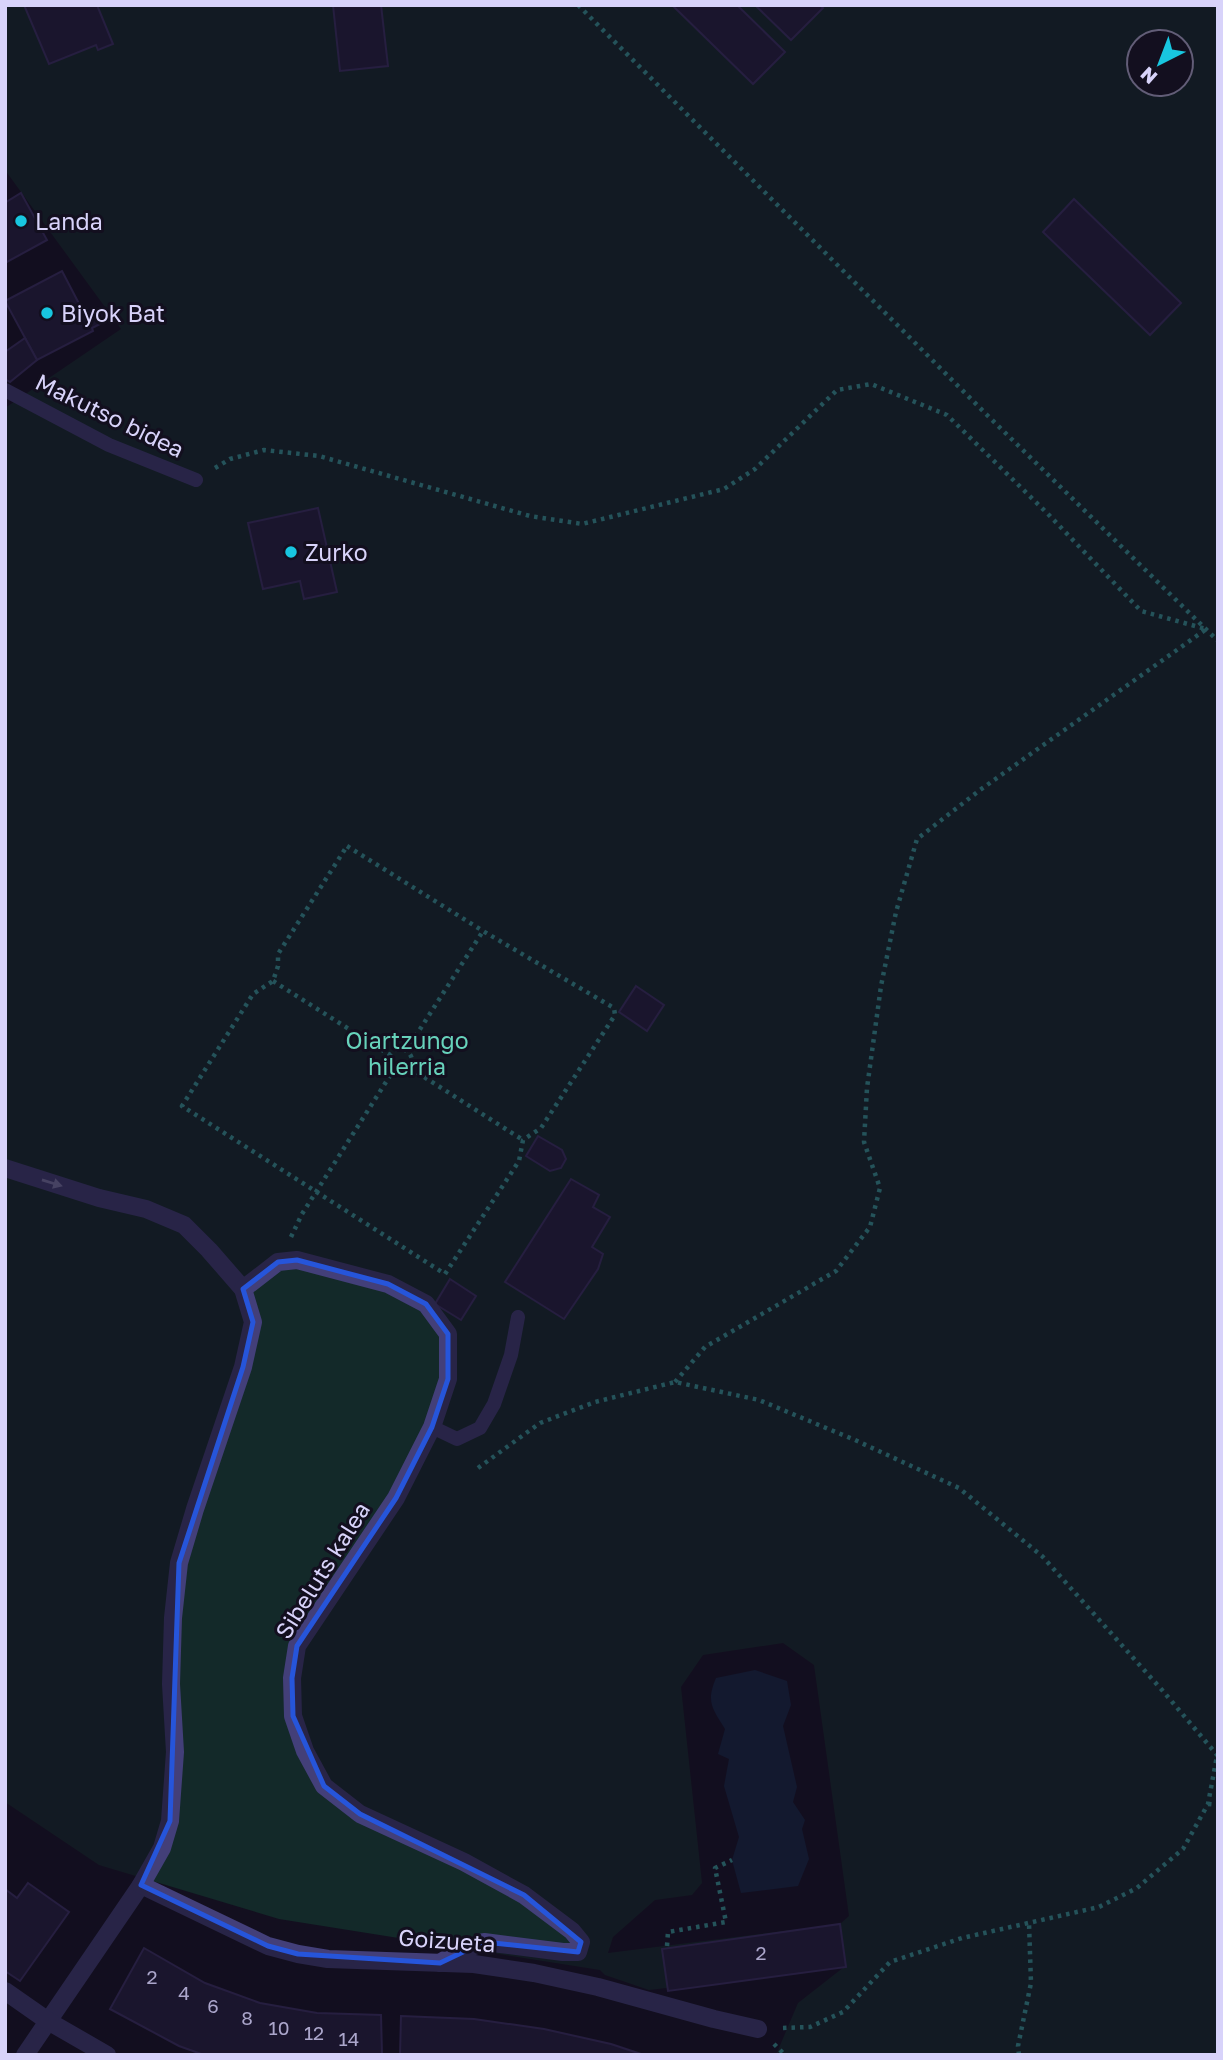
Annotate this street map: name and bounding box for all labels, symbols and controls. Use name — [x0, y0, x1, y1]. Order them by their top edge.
north arrow — [1125, 28, 1195, 98]
text: N — [1135, 63, 1161, 89]
place label: Landa — [35, 207, 103, 235]
marker: Landa — [13, 213, 29, 229]
place label: Biyok Bat — [61, 299, 165, 327]
marker: Biyok Bat — [39, 305, 55, 321]
street label: Makutso bidea — [31, 367, 189, 463]
place label: Zurko — [305, 538, 368, 566]
marker: Zurko — [283, 544, 299, 560]
park label: Oiartzungo hilerria — [345, 1026, 469, 1080]
one-way arrow — [42, 1179, 63, 1189]
street label: Sibeluts kalea — [269, 1496, 375, 1644]
street label: Goizueta — [397, 1923, 497, 1957]
house number: 2 — [755, 1941, 767, 1964]
house number: 2 — [146, 1965, 158, 1988]
house number: 4 — [178, 1981, 190, 2004]
house number: 6 — [207, 1994, 219, 2017]
house number: 8 — [241, 2006, 253, 2029]
house number: 10 — [269, 2016, 290, 2039]
house number: 12 — [304, 2021, 324, 2044]
house number: 14 — [339, 2027, 359, 2050]

